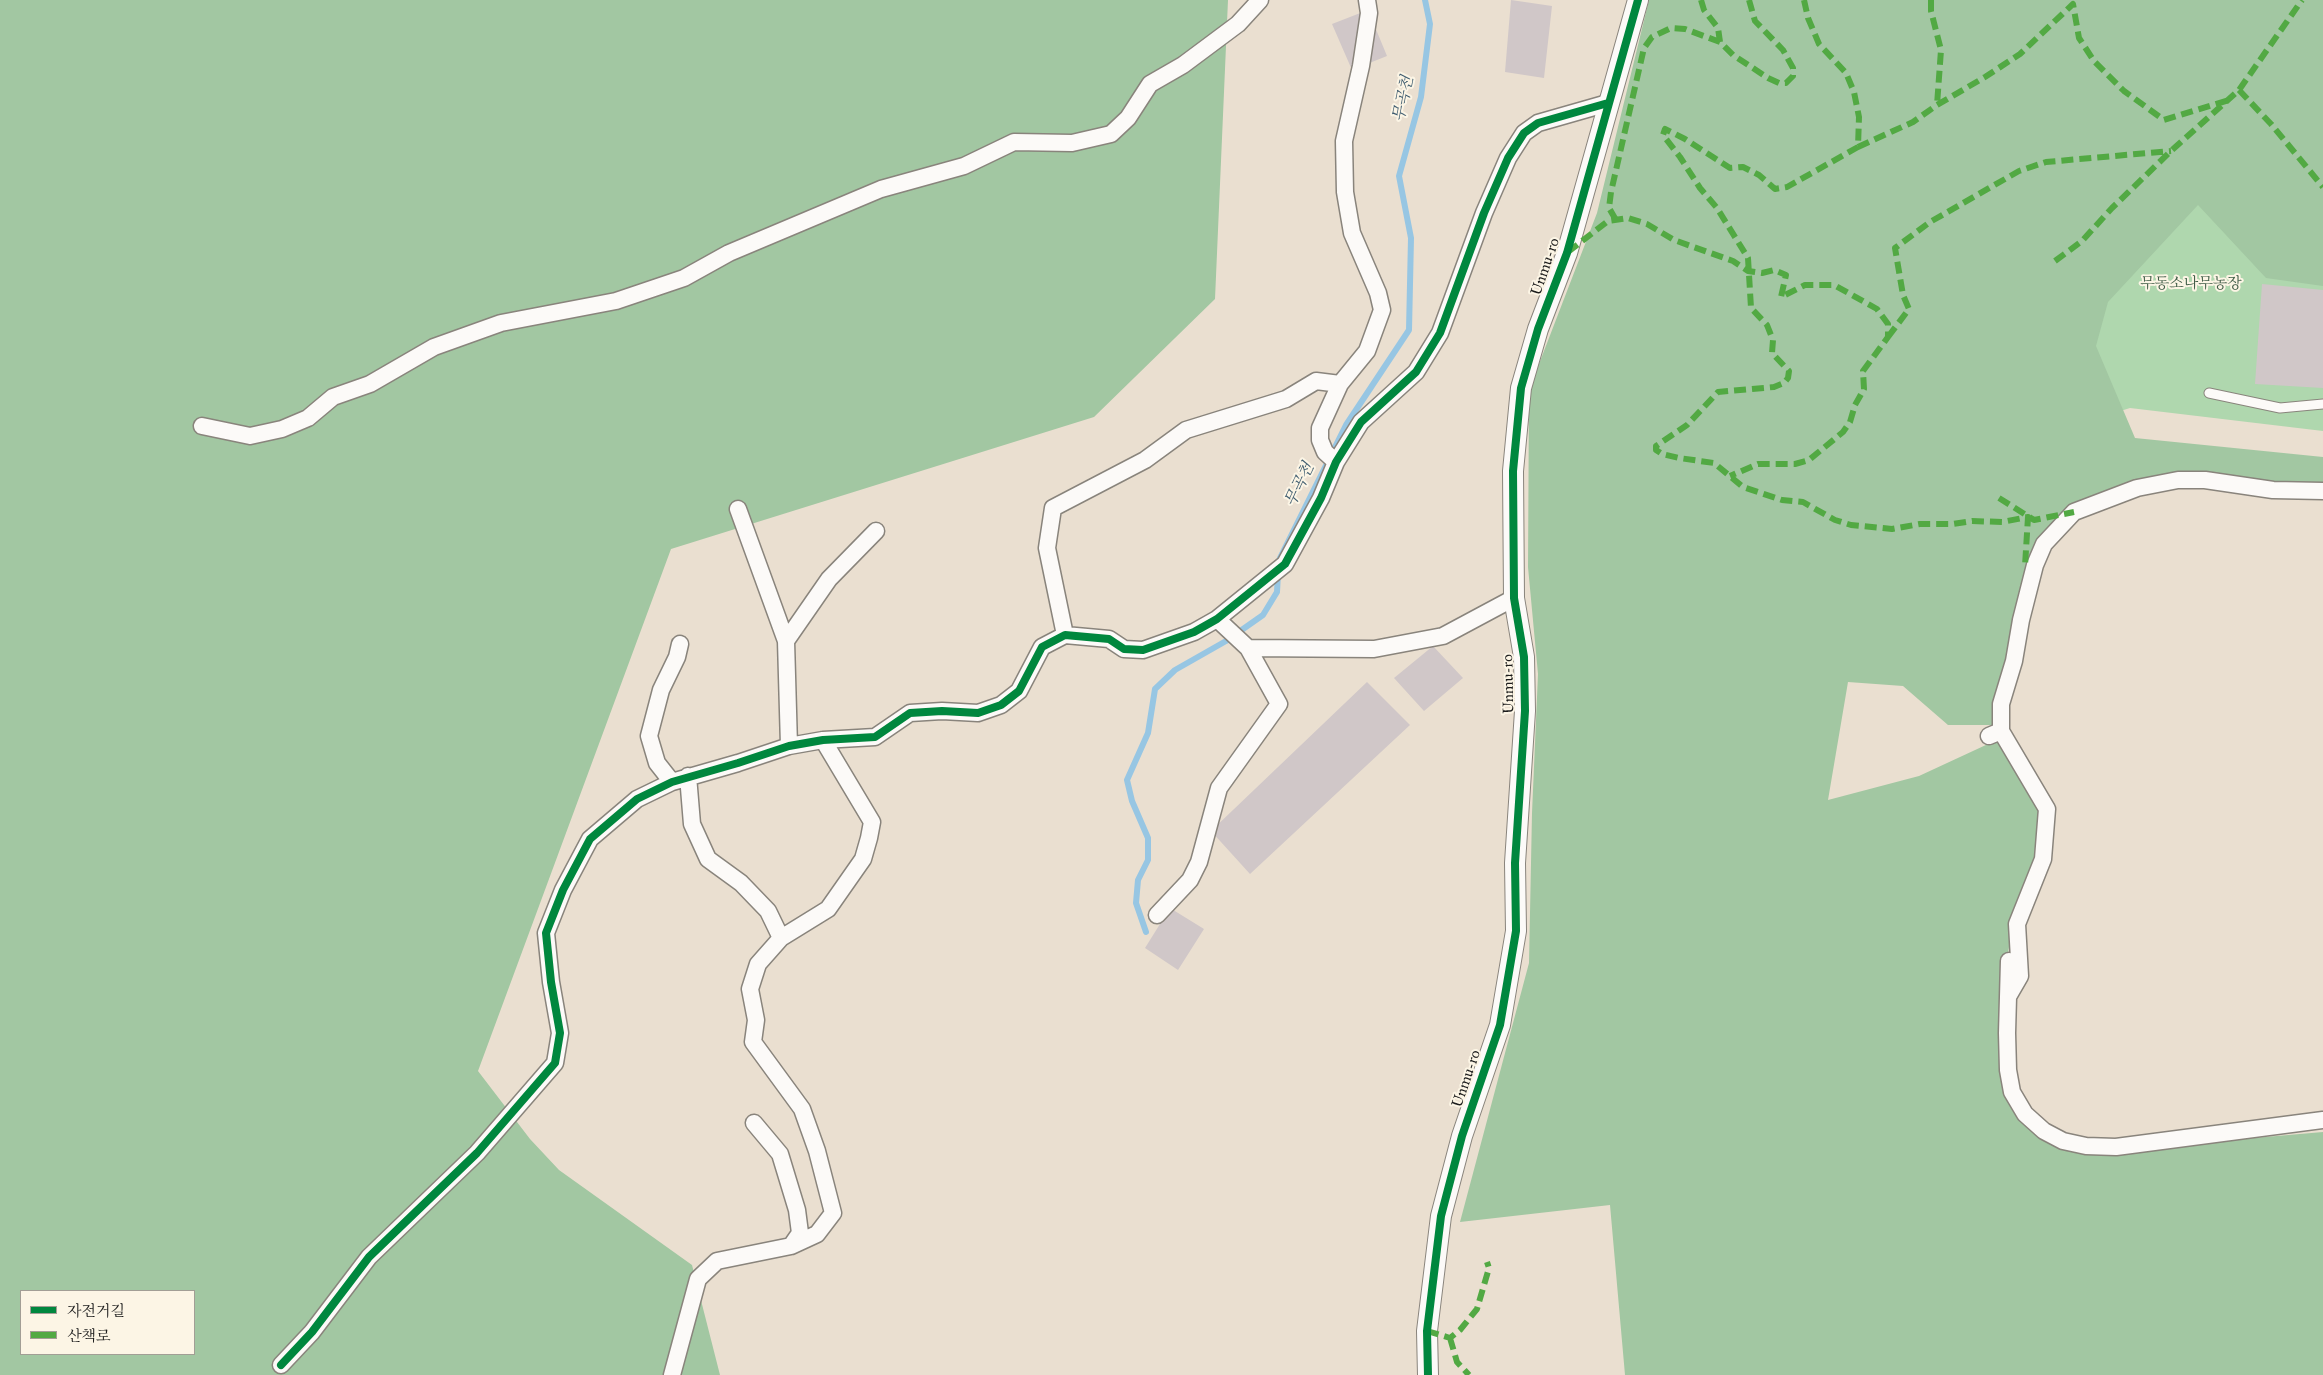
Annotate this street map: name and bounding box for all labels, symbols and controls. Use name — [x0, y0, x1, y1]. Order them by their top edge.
water label: 무곡천 — [1390, 74, 1418, 124]
street label: Unmu-ro — [1528, 236, 1564, 298]
park label: 무동소나무농장 — [2140, 275, 2242, 293]
water label: 무곡천 — [1281, 460, 1319, 510]
street label: Unmu-ro — [1499, 654, 1519, 714]
street label: Unmu-ro — [1449, 1048, 1485, 1110]
legend — [20, 1290, 195, 1355]
text: 자전거길 — [67, 1302, 125, 1320]
text: 산책로 — [67, 1327, 110, 1345]

